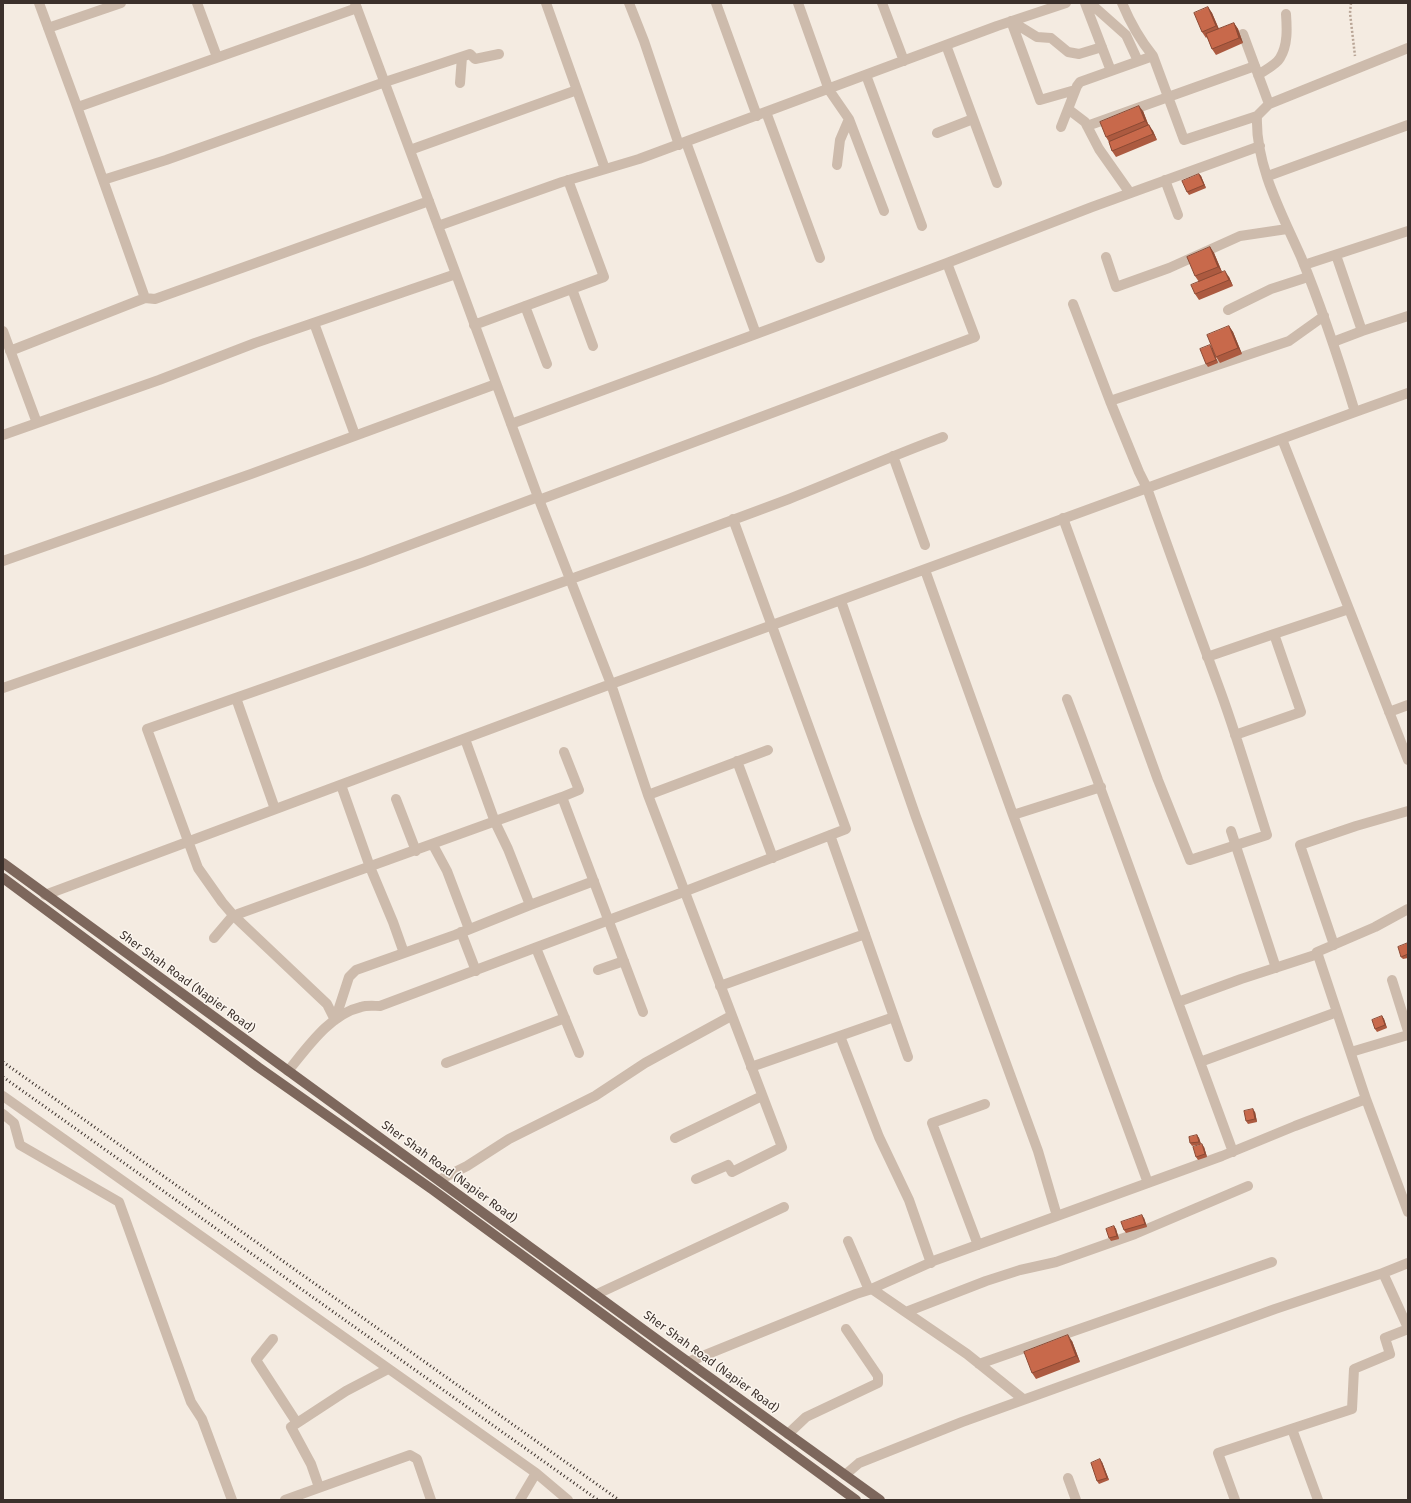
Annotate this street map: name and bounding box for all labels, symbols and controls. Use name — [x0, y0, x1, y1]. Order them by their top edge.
street label: Sher Shah Road (Napier Road) — [116, 928, 258, 1036]
street label: Sher Shah Road (Napier Road) — [378, 1118, 520, 1226]
street label: Sher Shah Road (Napier Road) — [640, 1308, 782, 1416]

